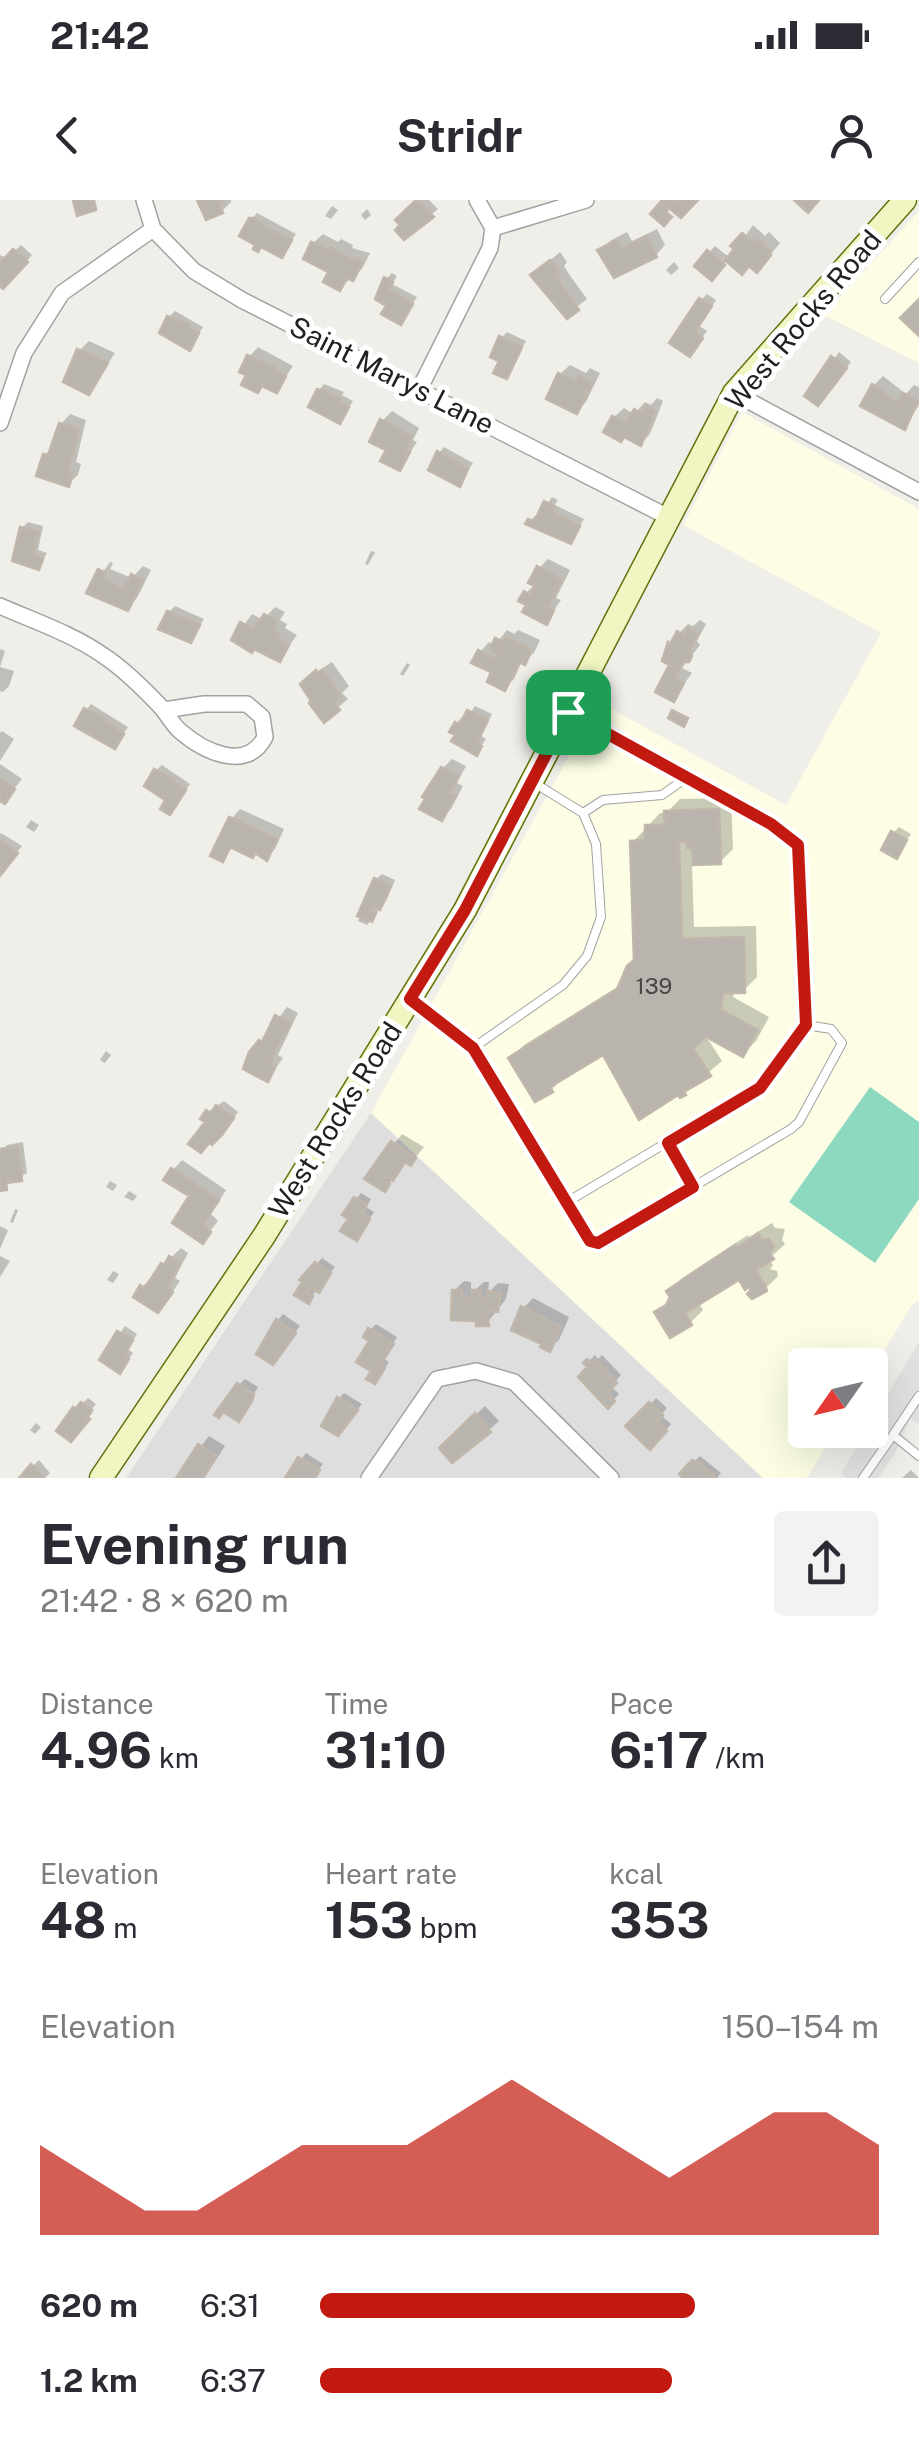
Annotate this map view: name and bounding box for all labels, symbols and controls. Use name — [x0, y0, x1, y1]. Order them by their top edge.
text: 21:42 — [50, 13, 150, 58]
icon: back — [40, 108, 95, 163]
icon: person — [824, 108, 879, 163]
text: Stridr — [397, 109, 522, 162]
street label: West Rocks Road — [718, 223, 887, 416]
street label: Saint Marys Lane — [285, 309, 500, 440]
pin — [526, 670, 611, 755]
icon: arrive — [541, 685, 596, 740]
house number: 139 — [636, 973, 672, 999]
street label: West Rocks Road — [261, 1016, 408, 1224]
north arrow — [788, 1348, 888, 1448]
map controls — [788, 1348, 888, 1448]
button: share — [774, 1511, 879, 1616]
text: Evening run — [40, 1512, 349, 1576]
text: 21:42 · 8 × 620 m — [40, 1582, 289, 1619]
text: Distance — [40, 1687, 154, 1720]
text: Time — [325, 1687, 388, 1720]
text: Pace — [609, 1687, 673, 1720]
text: 4.96 — [40, 1720, 152, 1779]
text: 31:10 — [325, 1720, 446, 1779]
text: 6:17 — [609, 1720, 709, 1779]
text: km — [152, 1741, 199, 1774]
text: /km — [709, 1741, 765, 1774]
text: Elevation — [40, 1857, 159, 1890]
text: Heart rate — [325, 1857, 457, 1890]
text: kcal — [609, 1857, 663, 1890]
text: 48 — [40, 1890, 106, 1949]
text: 153 — [325, 1890, 413, 1949]
text: 353 — [609, 1890, 710, 1949]
text: m — [106, 1911, 137, 1944]
text: bpm — [413, 1911, 477, 1944]
text: Elevation — [40, 2008, 176, 2045]
text: 150–154 m — [721, 2008, 879, 2045]
text: 620 m — [40, 2287, 138, 2324]
text: 6:31 — [200, 2287, 260, 2324]
text: 1.2 km — [40, 2362, 138, 2399]
text: 6:37 — [200, 2362, 266, 2399]

